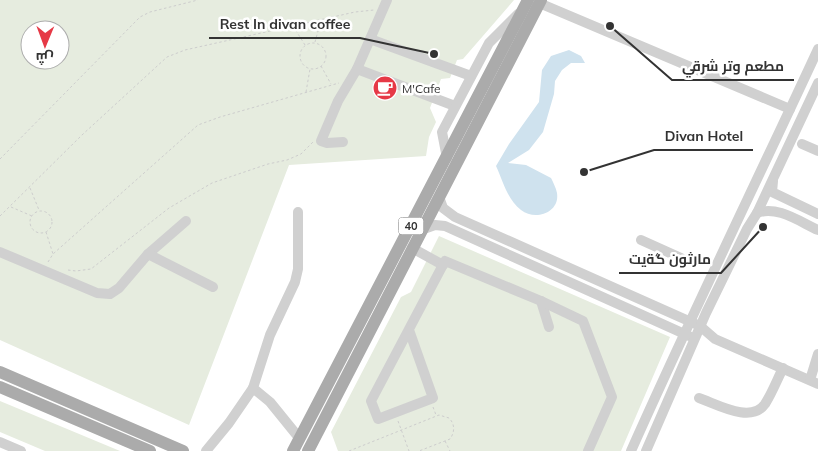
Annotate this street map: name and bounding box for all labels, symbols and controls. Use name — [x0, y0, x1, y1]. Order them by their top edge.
callout: Rest In divan coffee — [209, 9, 360, 38]
text: Rest In divan coffee — [220, 15, 351, 33]
north arrow — [20, 20, 70, 70]
text: ش — [36, 49, 54, 67]
callout: مطعم وتر شرقي — [672, 51, 794, 80]
text: مطعم وتر شرقي — [682, 57, 784, 78]
cafe icon: M'Cafe — [372, 75, 398, 101]
place label: M'Cafe — [402, 81, 441, 96]
callout: Divan Hotel — [654, 121, 753, 150]
text: Divan Hotel — [665, 127, 743, 145]
road number: 40 — [398, 218, 424, 235]
callout: مارثون گةيت — [619, 244, 721, 273]
text: مارثون گةيت — [629, 250, 711, 268]

